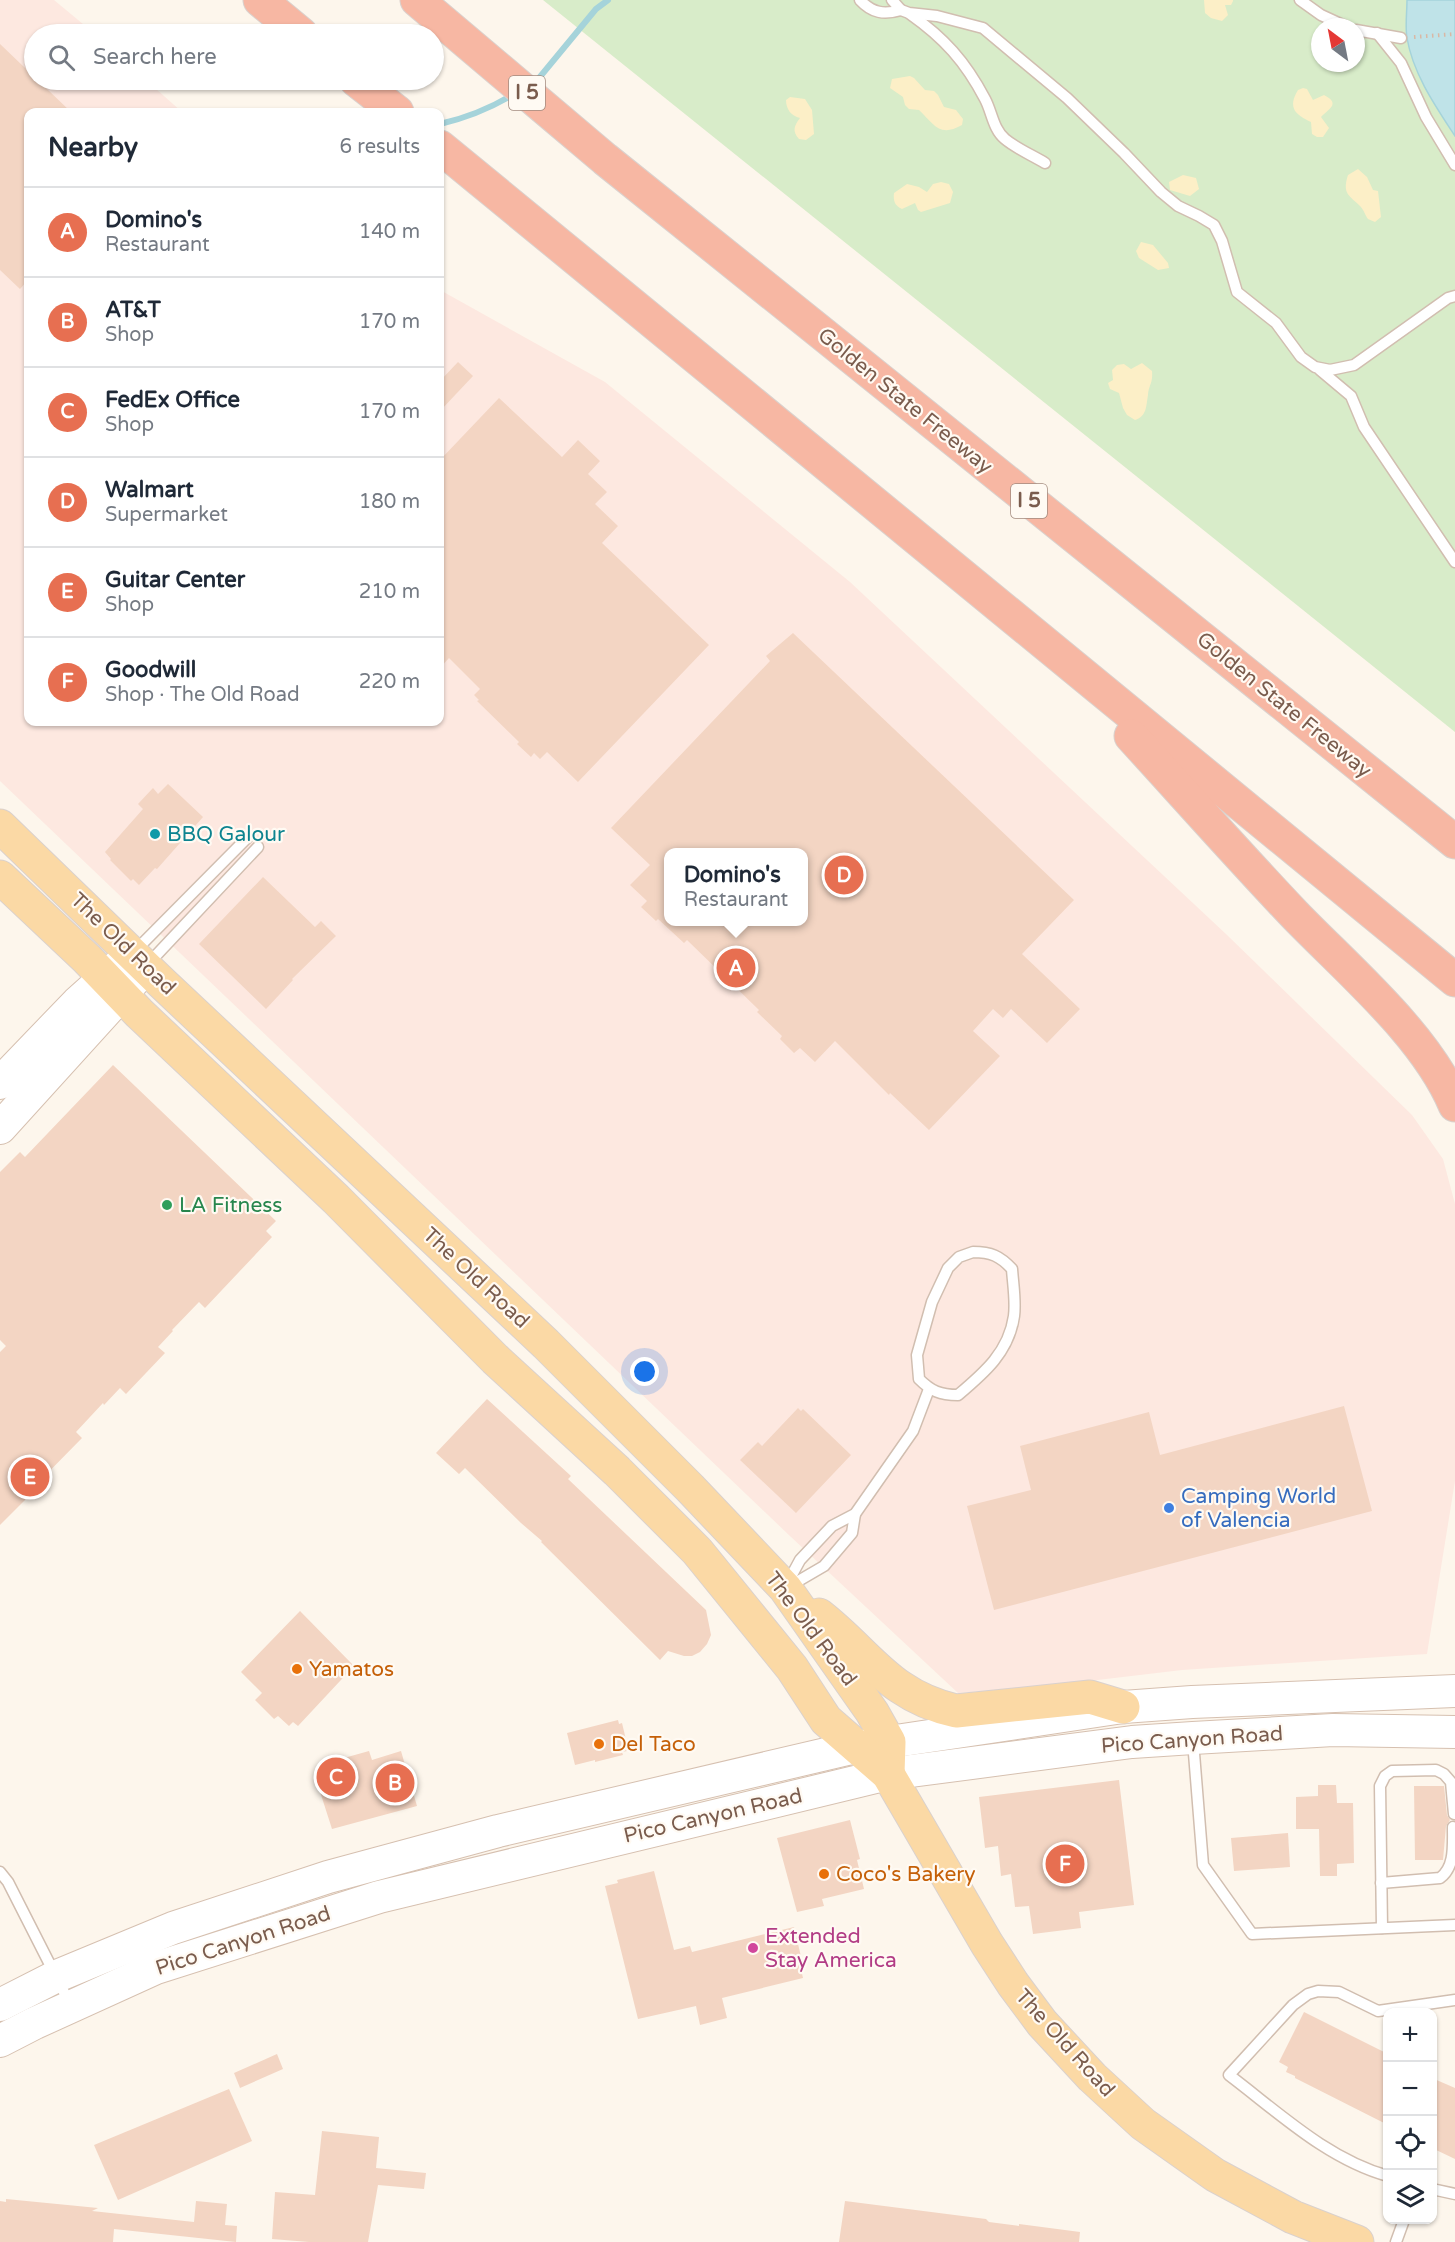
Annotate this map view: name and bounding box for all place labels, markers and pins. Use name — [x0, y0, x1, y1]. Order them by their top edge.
place label: BBQ Galour — [167, 822, 285, 847]
marker: BBQ Galour — [148, 827, 162, 841]
pin: D — [824, 852, 864, 898]
pin: A — [716, 946, 756, 990]
place label: LA Fitness — [179, 1193, 282, 1218]
marker: LA Fitness — [160, 1198, 174, 1212]
pin: E — [10, 1454, 50, 1500]
place label: Camping World of Valencia — [1181, 1484, 1336, 1533]
marker: Camping World of Valencia — [1162, 1501, 1176, 1515]
place label: Yamatos — [309, 1657, 394, 1682]
marker: Yamatos — [290, 1662, 304, 1676]
place label: Del Taco — [611, 1732, 696, 1757]
marker: Del Taco — [592, 1737, 606, 1751]
pin: C — [316, 1754, 356, 1800]
pin: B — [376, 1760, 414, 1806]
pin: F — [1046, 1842, 1084, 1886]
place label: Coco's Bakery — [836, 1862, 976, 1887]
marker: Coco's Bakery — [817, 1867, 831, 1881]
place label: Extended Stay America — [765, 1924, 897, 1973]
marker: Extended Stay America — [746, 1941, 760, 1955]

